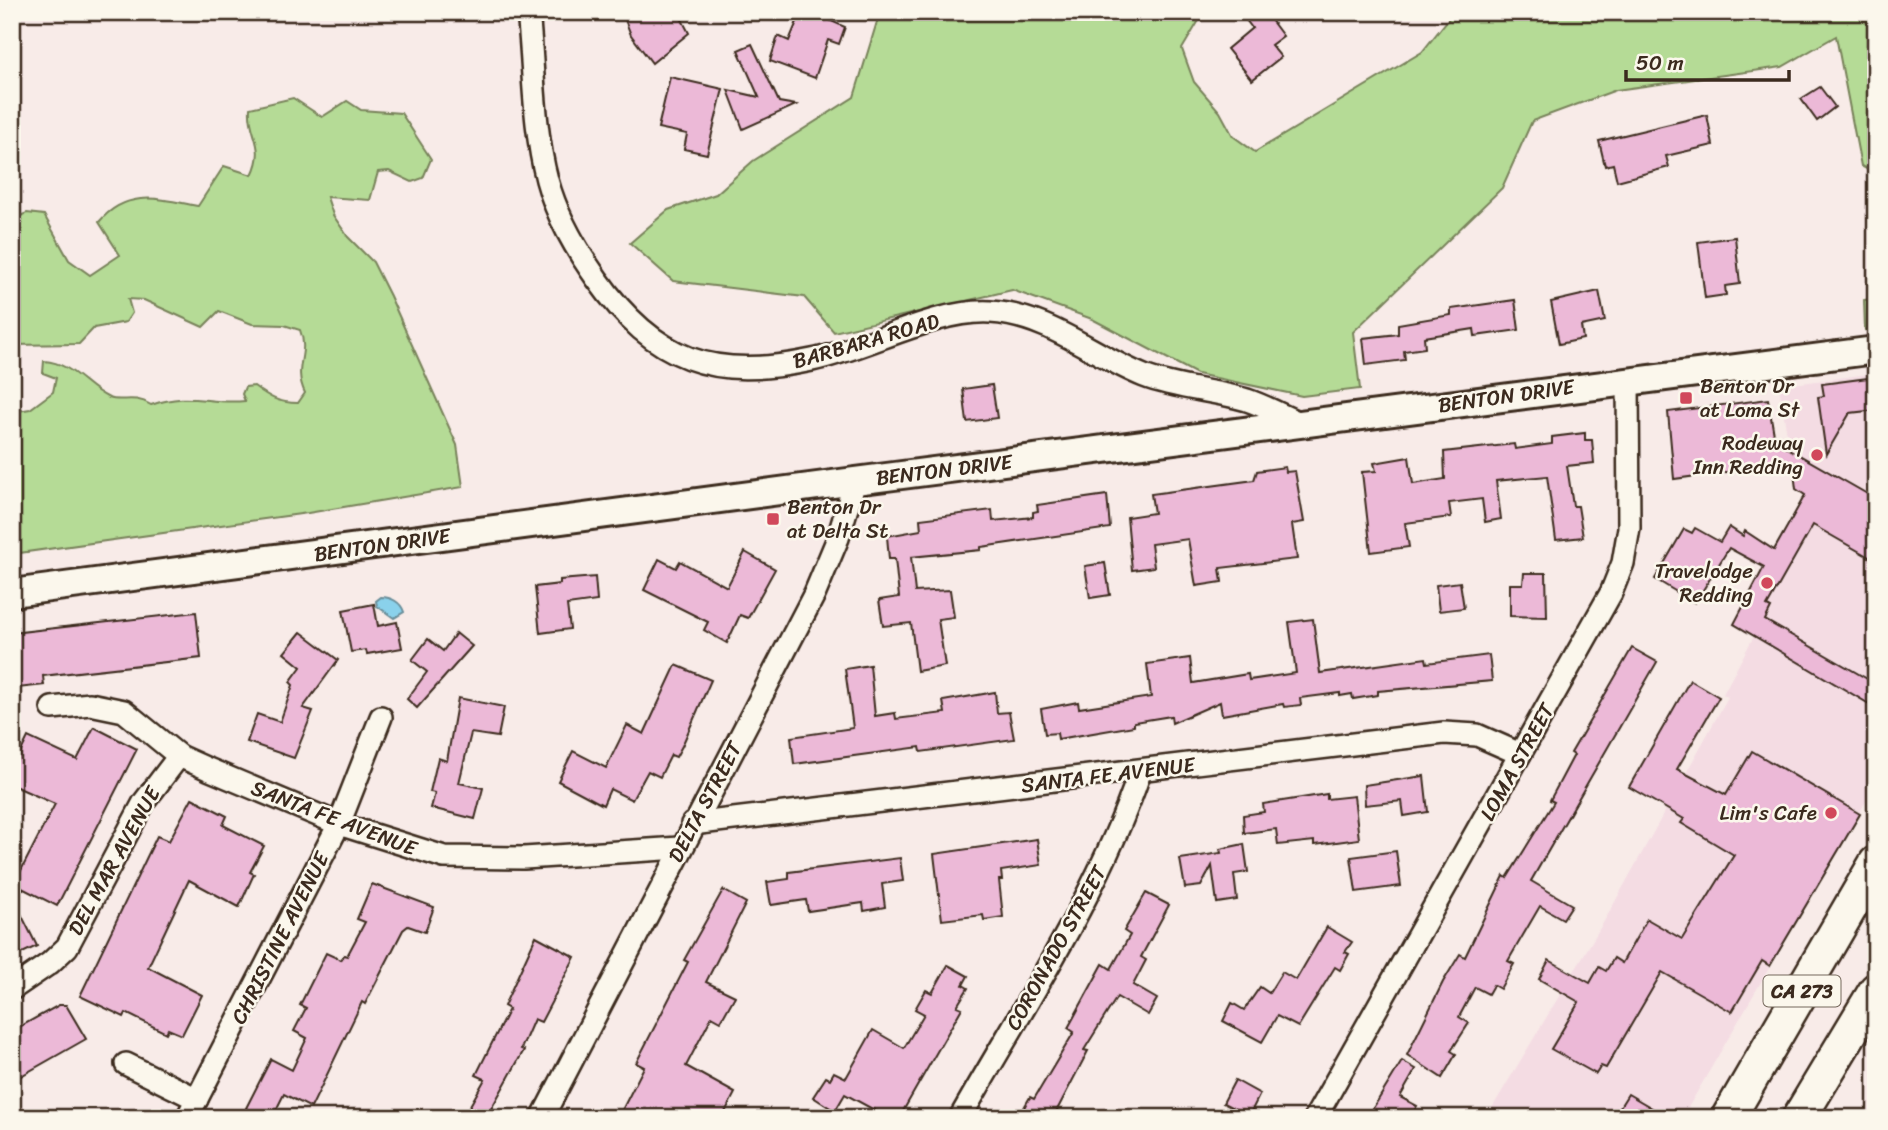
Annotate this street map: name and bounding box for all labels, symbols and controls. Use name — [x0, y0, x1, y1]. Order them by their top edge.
scale bar — [1626, 38, 1788, 82]
text: 50 m — [1636, 44, 1684, 82]
street label: BARBARA ROAD — [788, 302, 944, 380]
street label: BENTON DRIVE — [1436, 367, 1578, 424]
place label: Benton Dr at Loma St — [1700, 367, 1801, 429]
marker: Benton Dr at Loma St — [1678, 390, 1694, 406]
place label: Rodeway Inn Redding — [1692, 424, 1803, 486]
street label: BENTON DRIVE — [874, 443, 1016, 497]
marker: Rodeway Inn Redding — [1809, 447, 1825, 463]
place label: Benton Dr at Delta St — [787, 488, 888, 550]
marker: Benton Dr at Delta St — [765, 511, 781, 527]
street label: BENTON DRIVE — [312, 516, 454, 573]
place label: Travelodge Redding — [1655, 552, 1753, 614]
marker: Travelodge Redding — [1759, 575, 1775, 591]
street label: LOMA STREET — [1469, 695, 1566, 828]
street label: DELTA STREET — [657, 733, 754, 870]
street label: SANTA FE AVENUE — [1019, 745, 1198, 805]
street label: SANTA FE AVENUE — [246, 769, 424, 868]
street label: DEL MAR AVENUE — [57, 778, 172, 943]
place label: Lim's Cafe — [1719, 794, 1817, 832]
marker: Lim's Cafe — [1823, 805, 1839, 821]
street label: CHRISTINE AVENUE — [220, 844, 340, 1031]
street label: CORONADO STREET — [995, 857, 1118, 1038]
road number: CA 273 — [1764, 976, 1840, 1007]

